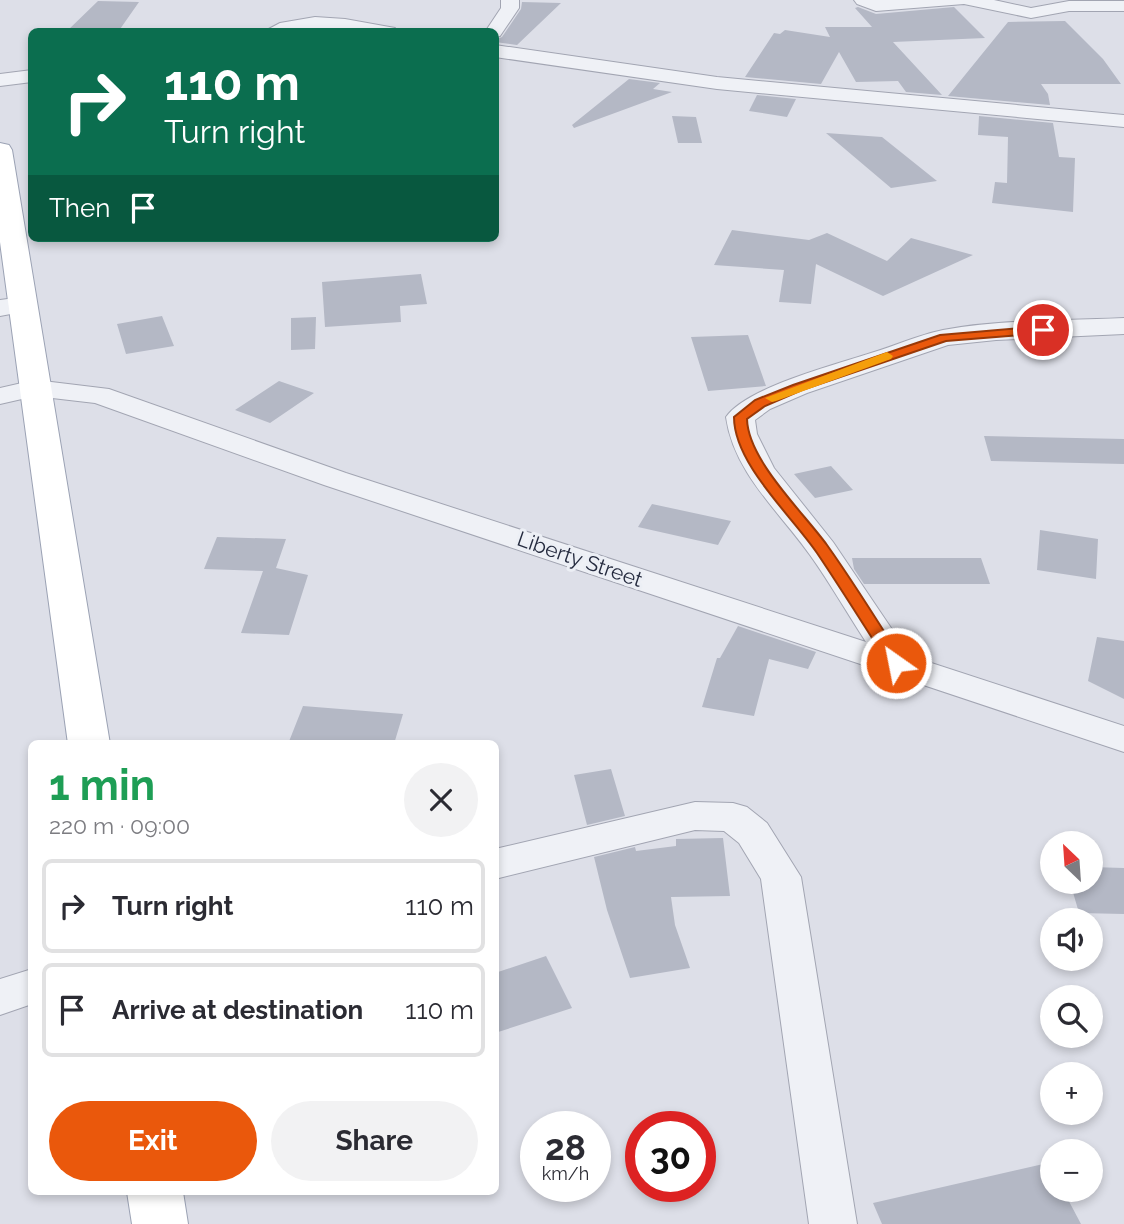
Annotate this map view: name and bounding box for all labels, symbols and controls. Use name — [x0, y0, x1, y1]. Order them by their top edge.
text: 110 m — [164, 54, 300, 111]
icon: right — [49, 56, 140, 147]
text: Turn right — [164, 113, 305, 150]
icon: arrive — [124, 189, 162, 227]
text: Then — [49, 193, 110, 223]
pin — [1013, 300, 1073, 360]
icon: arrive — [1024, 311, 1062, 349]
street label: Liberty Street — [514, 526, 646, 592]
position arrow — [859, 626, 933, 700]
text: 1 min — [49, 761, 155, 810]
button: close — [404, 763, 478, 837]
text: 220 m · 09:00 — [49, 812, 190, 839]
north arrow — [1040, 831, 1102, 894]
map controls — [1040, 831, 1103, 1202]
icon: right — [53, 887, 91, 925]
text: Turn right — [112, 891, 233, 921]
text: 110 m — [405, 891, 474, 921]
button: sound — [1040, 908, 1103, 971]
button: search — [1040, 985, 1103, 1048]
icon: arrive — [53, 991, 91, 1029]
text: Arrive at destination — [112, 995, 363, 1025]
text: 110 m — [405, 995, 474, 1025]
button: + — [1040, 1062, 1103, 1125]
button: Exit — [49, 1101, 257, 1181]
button: Share — [271, 1101, 478, 1181]
speed limit sign: 30 — [625, 1111, 716, 1202]
text: 28 — [545, 1127, 586, 1168]
button: − — [1040, 1139, 1103, 1202]
text: km/h — [542, 1163, 589, 1184]

